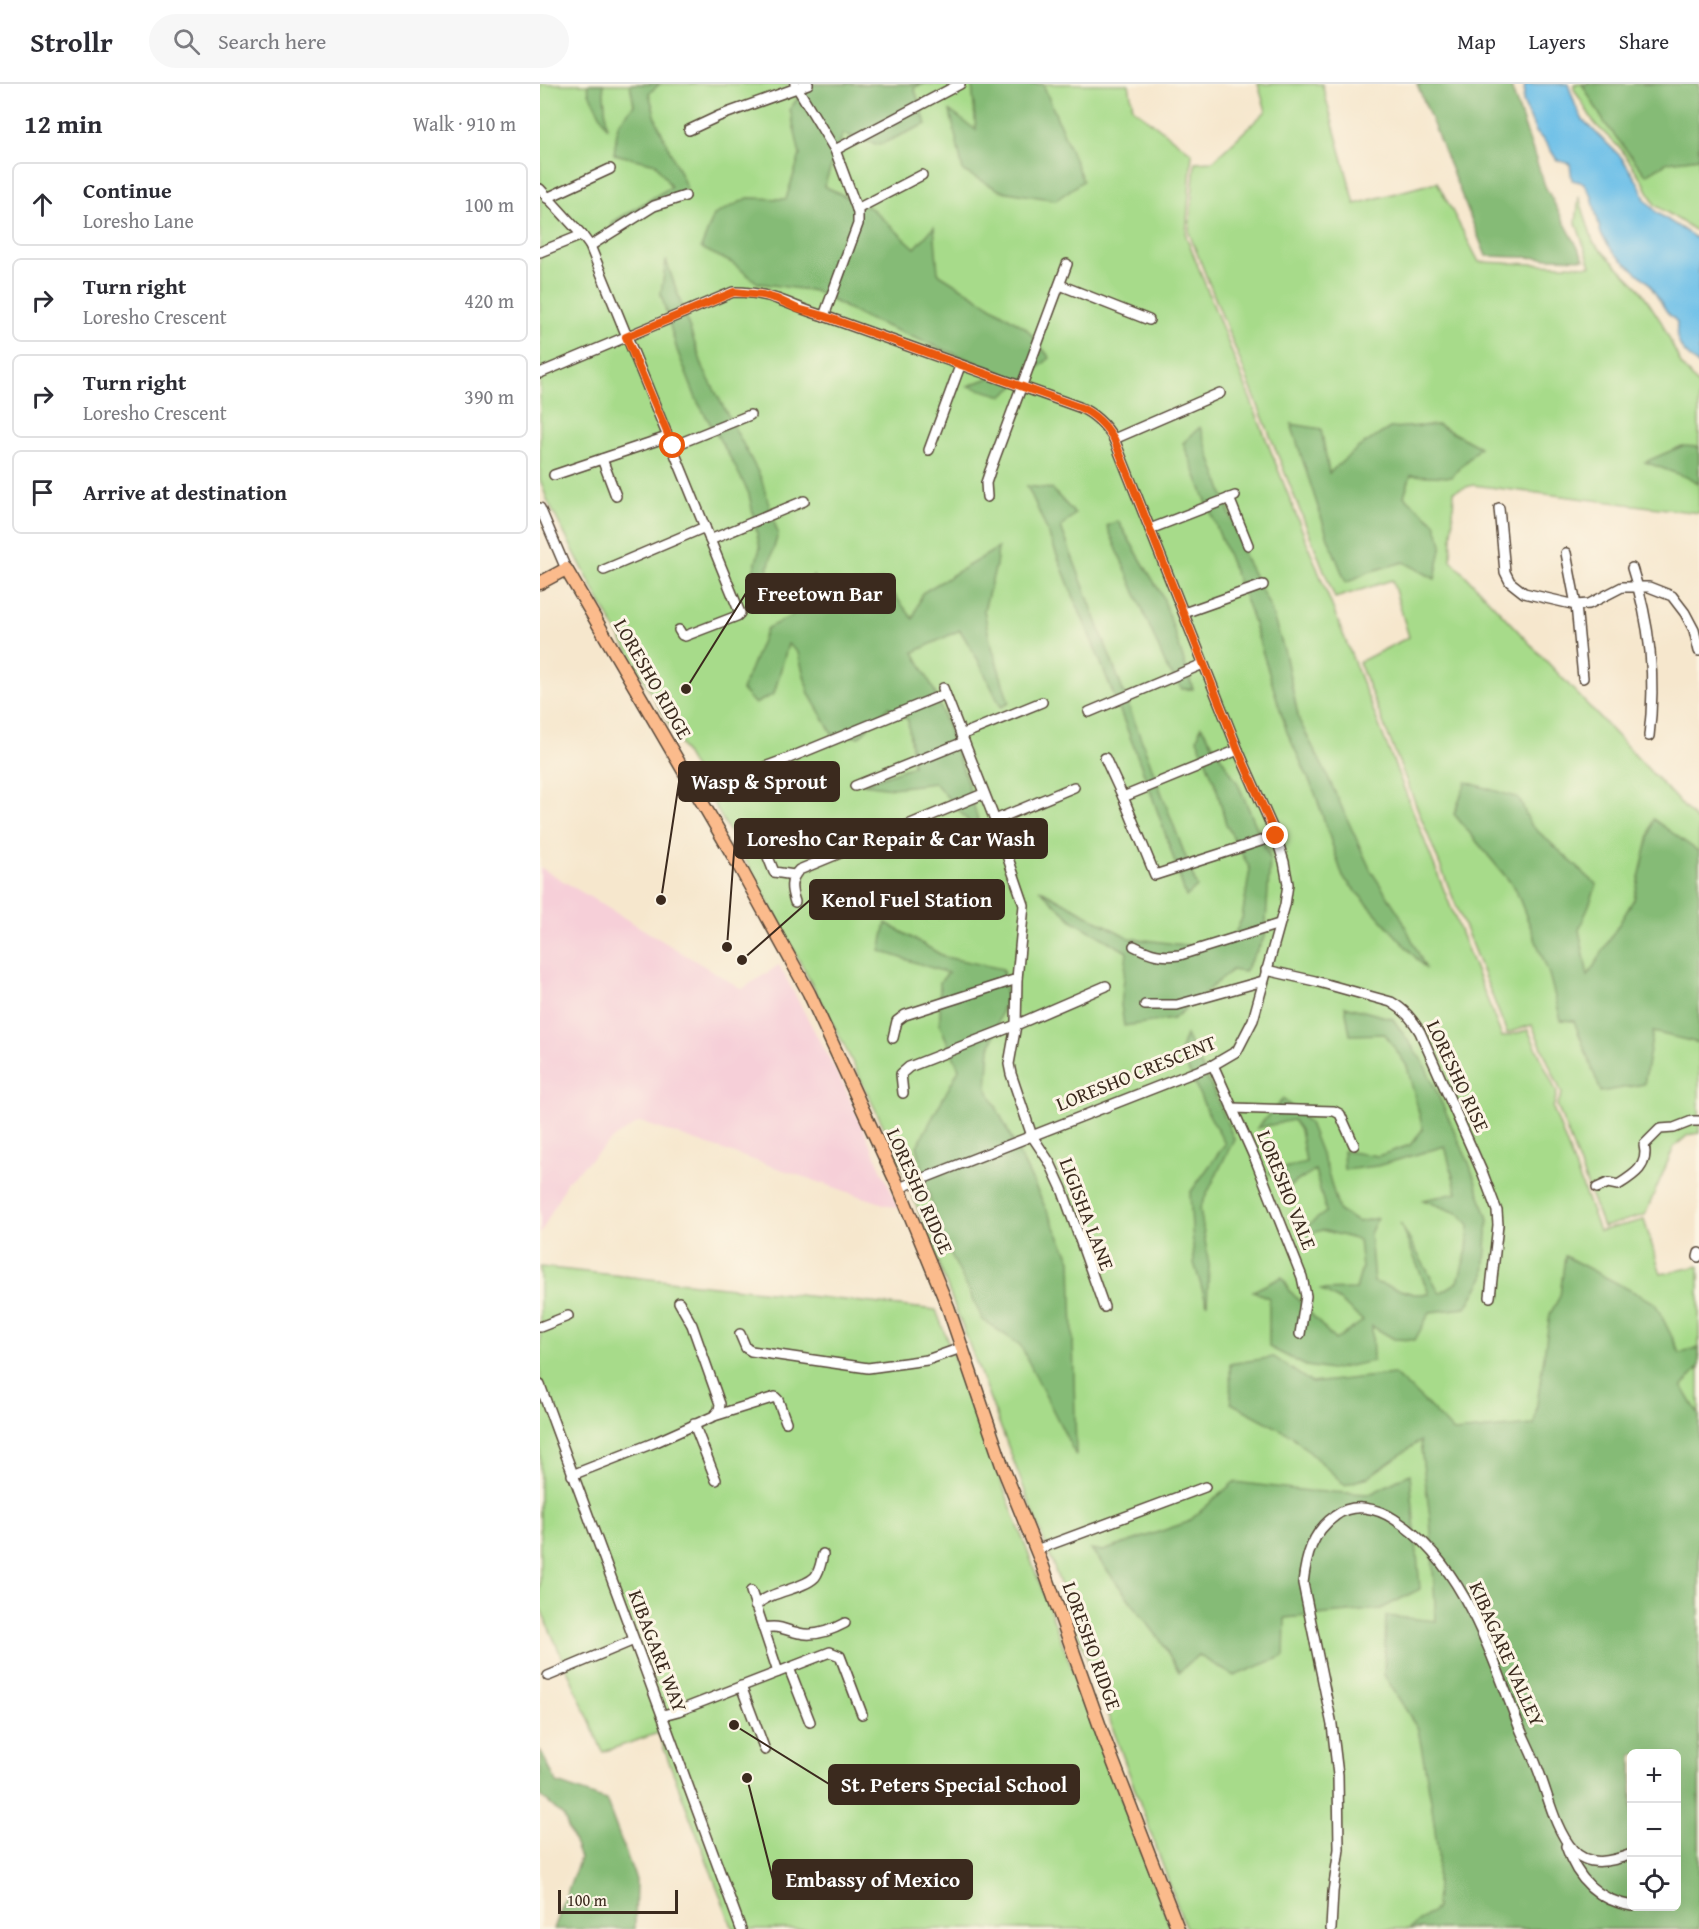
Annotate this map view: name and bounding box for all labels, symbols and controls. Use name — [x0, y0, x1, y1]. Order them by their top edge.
search box — [149, 14, 569, 68]
text: Strollr — [30, 21, 113, 62]
icon: search — [170, 25, 203, 58]
text: Search here — [218, 25, 326, 57]
text: Map — [1457, 26, 1496, 57]
text: Layers — [1529, 26, 1586, 57]
text: Share — [1619, 26, 1669, 57]
text: 12 min — [24, 104, 102, 143]
text: Walk · 910 m — [413, 109, 516, 138]
text: Continue — [83, 174, 172, 206]
icon: ahead — [26, 188, 59, 221]
text: 100 m — [464, 190, 514, 219]
text: Loresho Lane — [83, 206, 194, 235]
text: Turn right — [83, 270, 186, 302]
icon: right — [26, 284, 59, 317]
text: 420 m — [464, 286, 514, 315]
text: Loresho Crescent — [83, 302, 227, 331]
text: Turn right — [83, 366, 186, 398]
icon: right — [26, 380, 59, 413]
text: 390 m — [464, 382, 514, 411]
text: Loresho Crescent — [83, 398, 227, 427]
route start — [659, 432, 685, 458]
icon: arrive — [26, 476, 59, 509]
text: Arrive at destination — [83, 476, 287, 508]
callout: Freetown Bar — [746, 574, 895, 613]
text: Freetown Bar — [757, 578, 883, 609]
street label: LORESHO RIDGE — [607, 613, 700, 744]
callout: Wasp & Sprout — [679, 762, 839, 801]
text: Wasp & Sprout — [691, 766, 827, 797]
callout: Loresho Car Repair & Car Wash — [735, 819, 1047, 858]
route end — [1262, 822, 1288, 848]
text: Loresho Car Repair & Car Wash — [747, 823, 1036, 854]
callout: Kenol Fuel Station — [810, 880, 1004, 919]
text: Kenol Fuel Station — [822, 884, 993, 915]
street label: LORESHO RISE — [1420, 1015, 1497, 1137]
street label: LORESHO CRESCENT — [1051, 1027, 1220, 1118]
street label: LORESHO RIDGE — [880, 1123, 961, 1258]
street label: LORESHO VALE — [1250, 1126, 1325, 1254]
street label: LIGISHA LANE — [1053, 1153, 1122, 1274]
street label: KIBAGARE VALLEY — [1462, 1577, 1552, 1731]
street label: LORESHO RIDGE — [1056, 1578, 1129, 1714]
street label: KIBAGARE WAY — [622, 1585, 695, 1716]
map controls — [1627, 1749, 1681, 1911]
button: + — [1627, 1749, 1681, 1803]
callout: St. Peters Special School — [829, 1765, 1079, 1804]
text: St. Peters Special School — [841, 1769, 1068, 1800]
button: − — [1627, 1803, 1681, 1857]
button: locate — [1627, 1857, 1681, 1911]
callout: Embassy of Mexico — [773, 1860, 972, 1899]
text: Embassy of Mexico — [786, 1864, 960, 1895]
scale bar — [558, 1887, 678, 1914]
text: 100 m — [567, 1888, 607, 1912]

